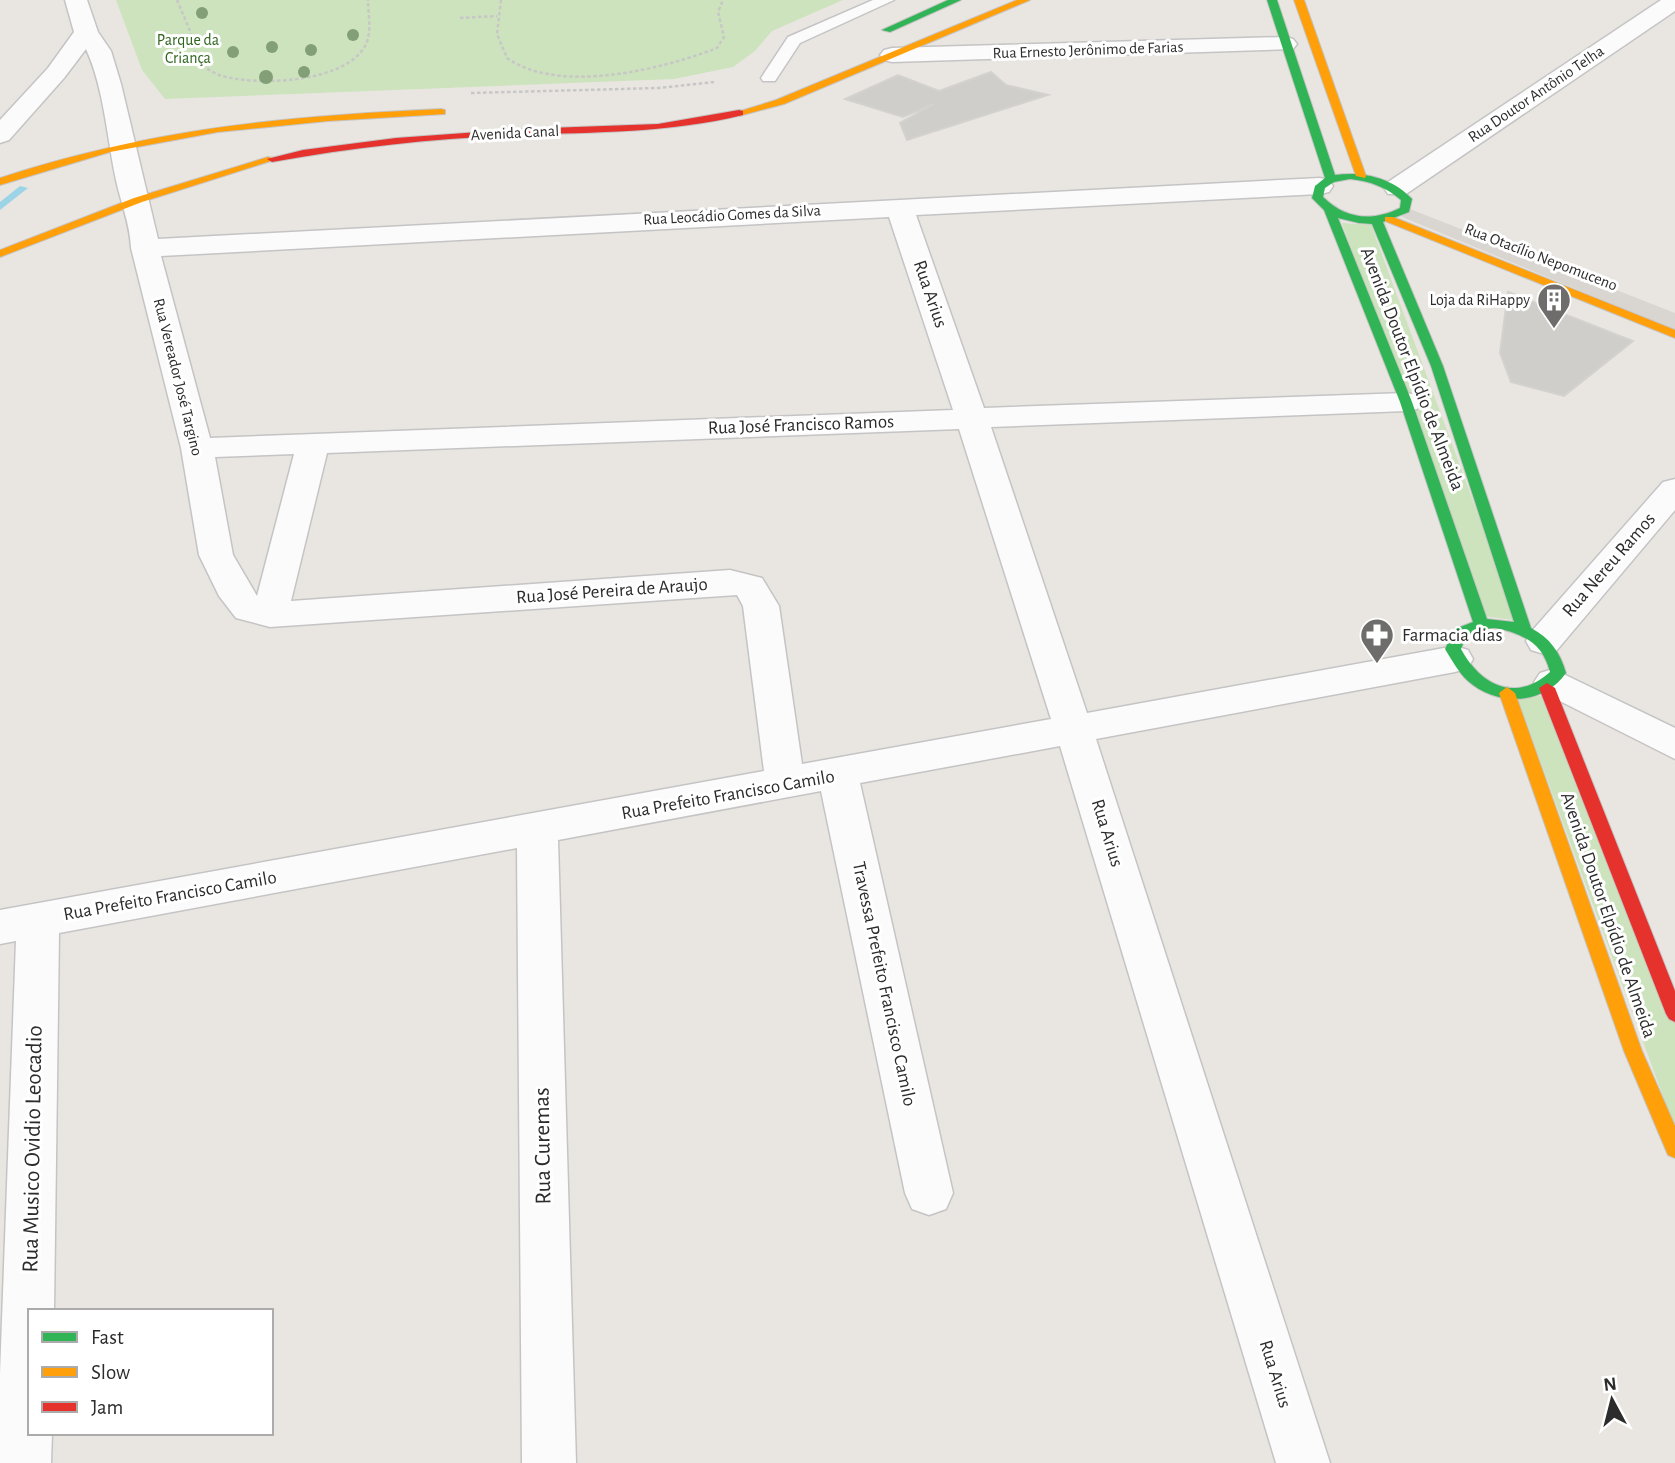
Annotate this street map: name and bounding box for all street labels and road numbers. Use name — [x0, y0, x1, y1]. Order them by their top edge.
street label: Rua Ernesto Jerônimo de Farias — [992, 39, 1184, 61]
street label: Rua Doutor Antônio Telha — [1465, 43, 1607, 145]
street label: Avenida Canal — [470, 123, 560, 143]
street label: Rua Leocádio Gomes da Silva — [643, 202, 821, 228]
street label: Rua Otacílio Nepomuceno — [1462, 220, 1620, 294]
street label: Avenida Doutor Elpídio de Almeida — [1357, 245, 1467, 493]
street label: Rua Arius — [910, 258, 950, 330]
street label: Rua Vereador José Targino — [151, 297, 205, 457]
street label: Rua José Francisco Ramos — [707, 412, 895, 438]
street label: Rua Nereu Ramos — [1559, 509, 1659, 621]
street label: Rua José Pereira de Araujo — [516, 575, 708, 607]
street label: Rua Prefeito Francisco Camilo — [620, 767, 836, 823]
street label: Avenida Doutor Elpídio de Almeida — [1557, 790, 1659, 1040]
street label: Rua Arius — [1088, 797, 1126, 869]
street label: Travessa Prefeito Francisco Camilo — [849, 860, 919, 1108]
street label: Rua Prefeito Francisco Camilo — [62, 868, 278, 924]
street label: Rua Musico Ovidio Leocadio — [19, 1025, 47, 1273]
street label: Rua Curemas — [530, 1087, 556, 1205]
street label: Rua Arius — [1256, 1338, 1294, 1410]

